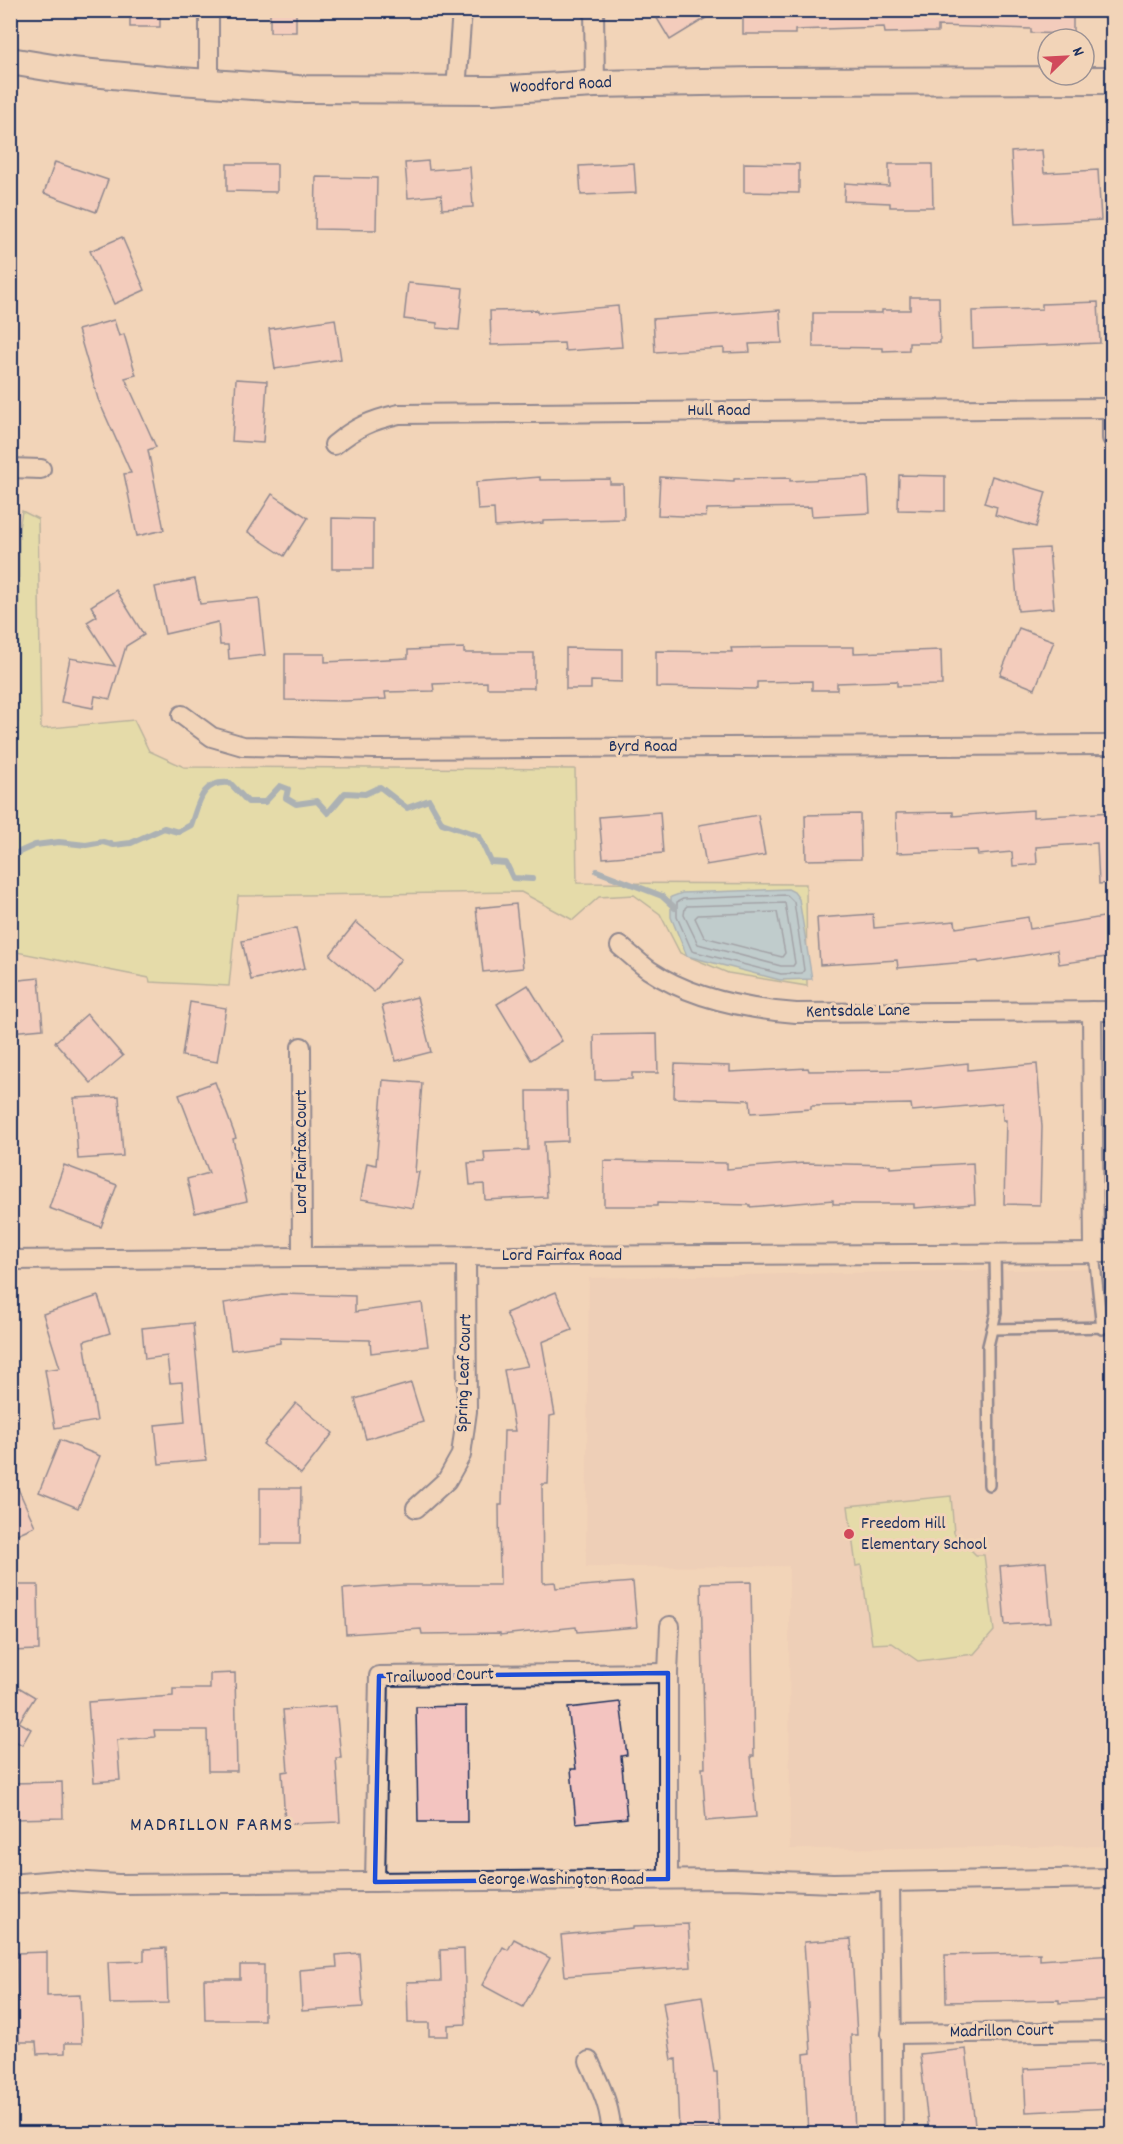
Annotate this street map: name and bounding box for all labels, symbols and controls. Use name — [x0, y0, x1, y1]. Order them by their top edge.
north arrow — [1036, 27, 1096, 87]
text: N — [1065, 44, 1090, 60]
street label: Woodford Road — [509, 71, 613, 101]
street label: Hull Road — [687, 399, 751, 424]
street label: Byrd Road — [609, 735, 677, 760]
street label: Kentsdale Lane — [806, 999, 910, 1025]
street label: Lord Fairfax Court — [290, 1089, 315, 1214]
street label: Lord Fairfax Road — [502, 1244, 622, 1269]
street label: Spring Leaf Court — [450, 1313, 480, 1433]
place label: Freedom Hill Elementary School — [861, 1512, 988, 1558]
marker: Freedom Hill Elementary School — [842, 1527, 856, 1541]
street label: Trailwood Court — [386, 1663, 495, 1691]
district label: MADRILLON FARMS — [130, 1812, 294, 1840]
street label: George Washington Road — [478, 1868, 644, 1893]
street label: Madrillon Court — [950, 2019, 1055, 2045]

